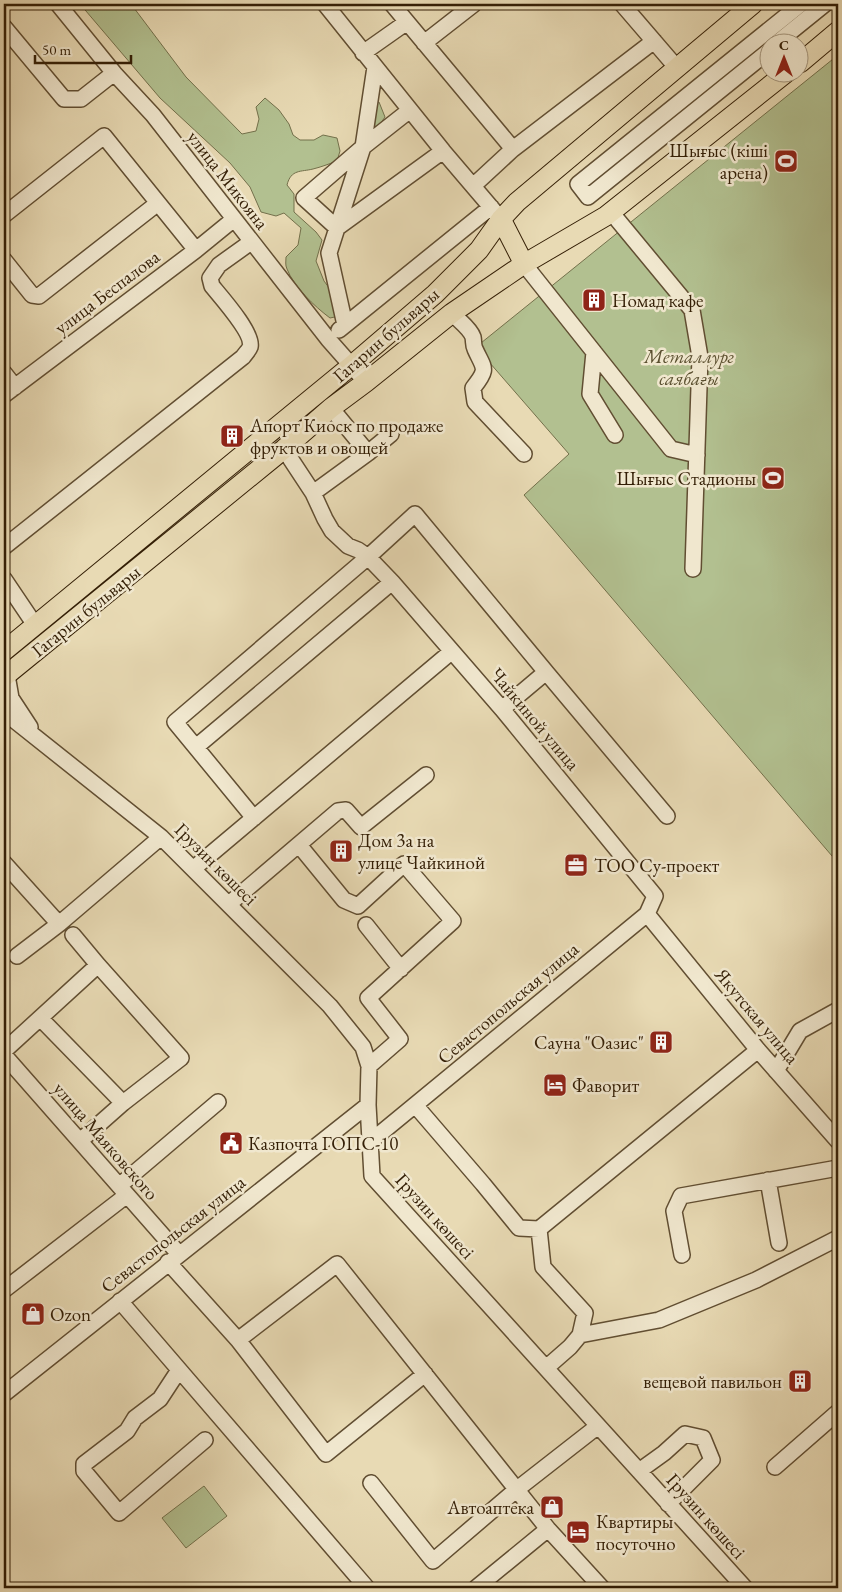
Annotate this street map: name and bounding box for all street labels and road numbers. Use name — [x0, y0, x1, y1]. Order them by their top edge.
street label: улица Микояна — [181, 125, 275, 235]
street label: улица Беспалова — [49, 244, 165, 340]
street label: Гагарин бульвары — [328, 282, 445, 388]
street label: Гагарин бульвары — [26, 559, 146, 663]
street label: Чайкиной улица — [485, 662, 586, 776]
street label: Грузин көшесі — [169, 817, 263, 911]
street label: Севастопольская улица — [432, 936, 584, 1070]
street label: Якутская улица — [709, 962, 805, 1070]
street label: улица Маяковского — [48, 1077, 164, 1205]
street label: Грузин көшесі — [390, 1168, 480, 1264]
street label: Севастопольская улица — [95, 1169, 251, 1298]
street label: Грузин көшесі — [661, 1468, 751, 1564]

